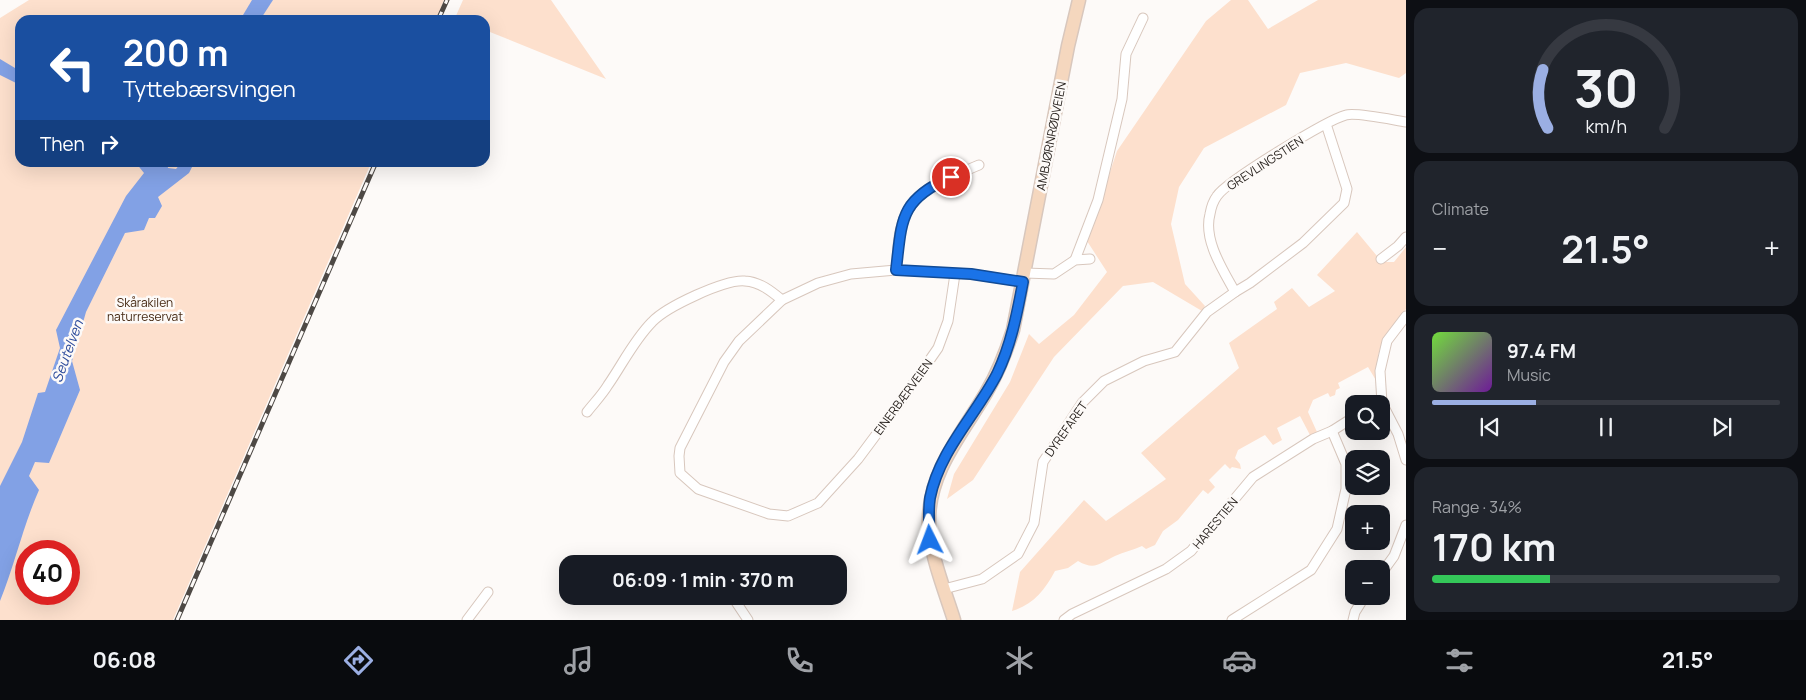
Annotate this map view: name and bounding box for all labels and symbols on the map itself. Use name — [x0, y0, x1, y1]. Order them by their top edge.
street label: AMBJØRNRØDVEIEN — [1032, 80, 1070, 192]
street label: GREVLINGSTIEN — [1223, 132, 1307, 194]
pin — [930, 156, 972, 198]
park label: Skårakilen naturreservat — [107, 294, 183, 325]
water label: Seutelven — [47, 317, 87, 385]
street label: EINERBÆRVEIEN — [870, 356, 936, 438]
street label: DYREFARET — [1041, 397, 1092, 460]
street label: HARESTIEN — [1188, 494, 1242, 552]
position arrow — [903, 513, 955, 565]
speed limit sign: 40 — [15, 540, 80, 605]

